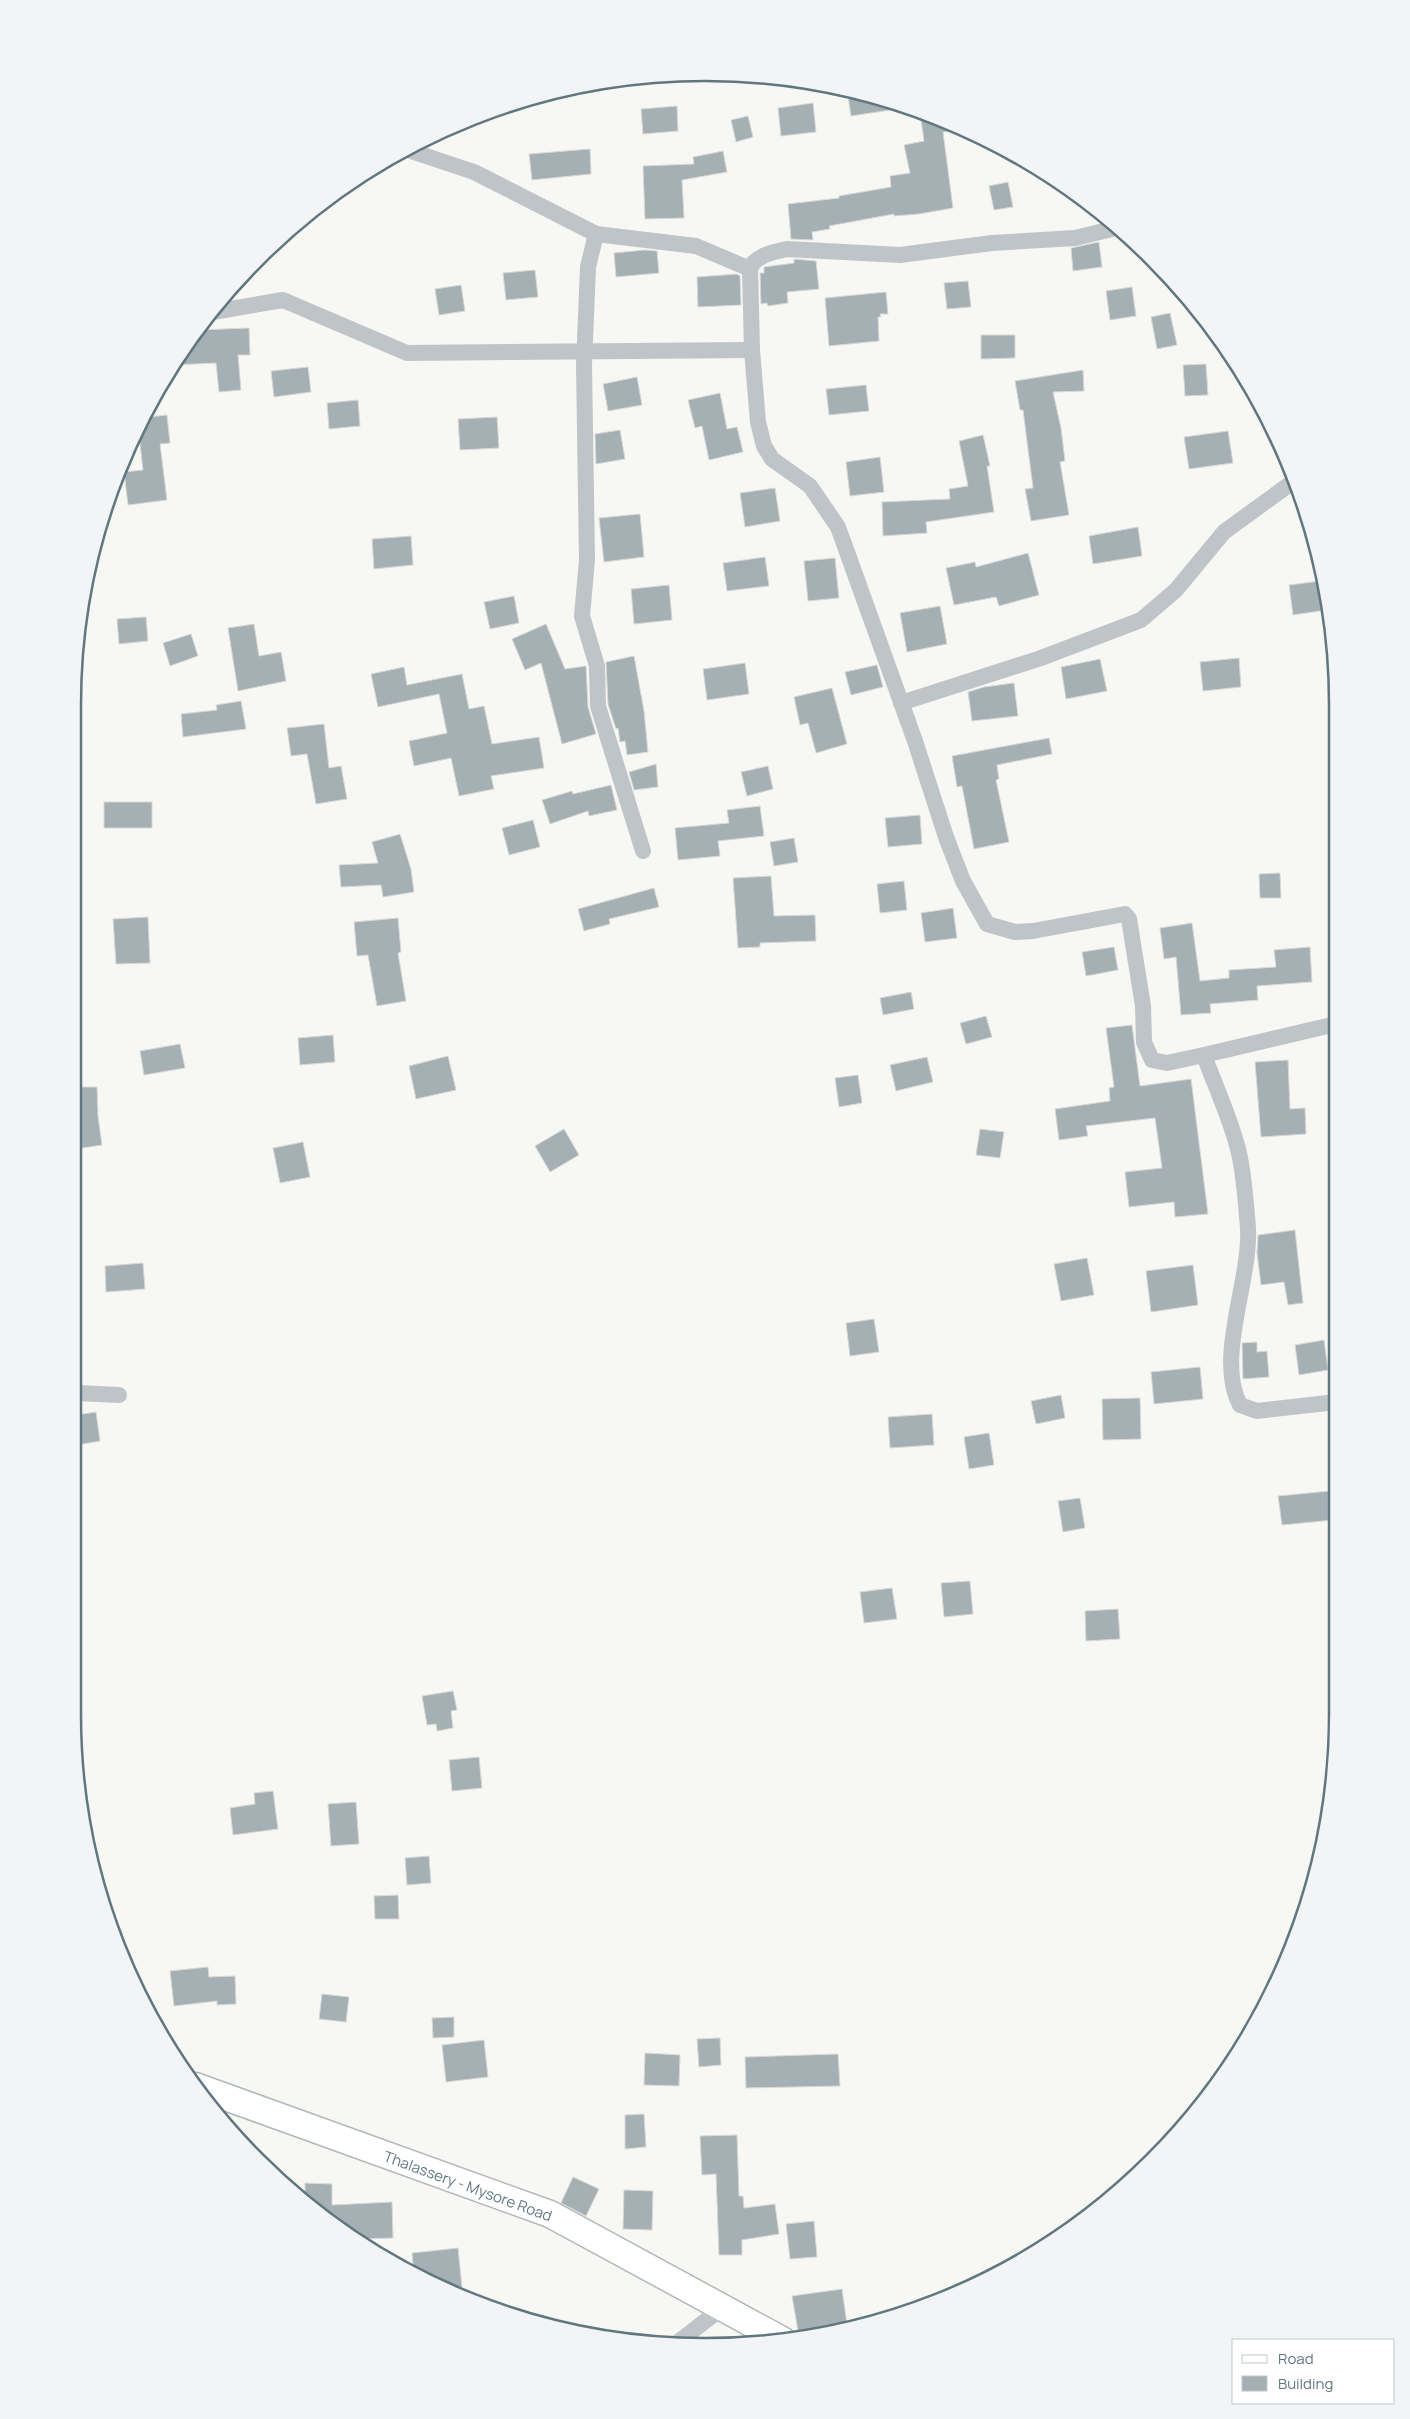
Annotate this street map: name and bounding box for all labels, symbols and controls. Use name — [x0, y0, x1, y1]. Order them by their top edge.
street label: Thalassery - Mysore Road — [381, 2146, 555, 2226]
legend — [1232, 2339, 1395, 2404]
text: Road — [1278, 2348, 1314, 2369]
text: Building — [1278, 2373, 1333, 2394]

